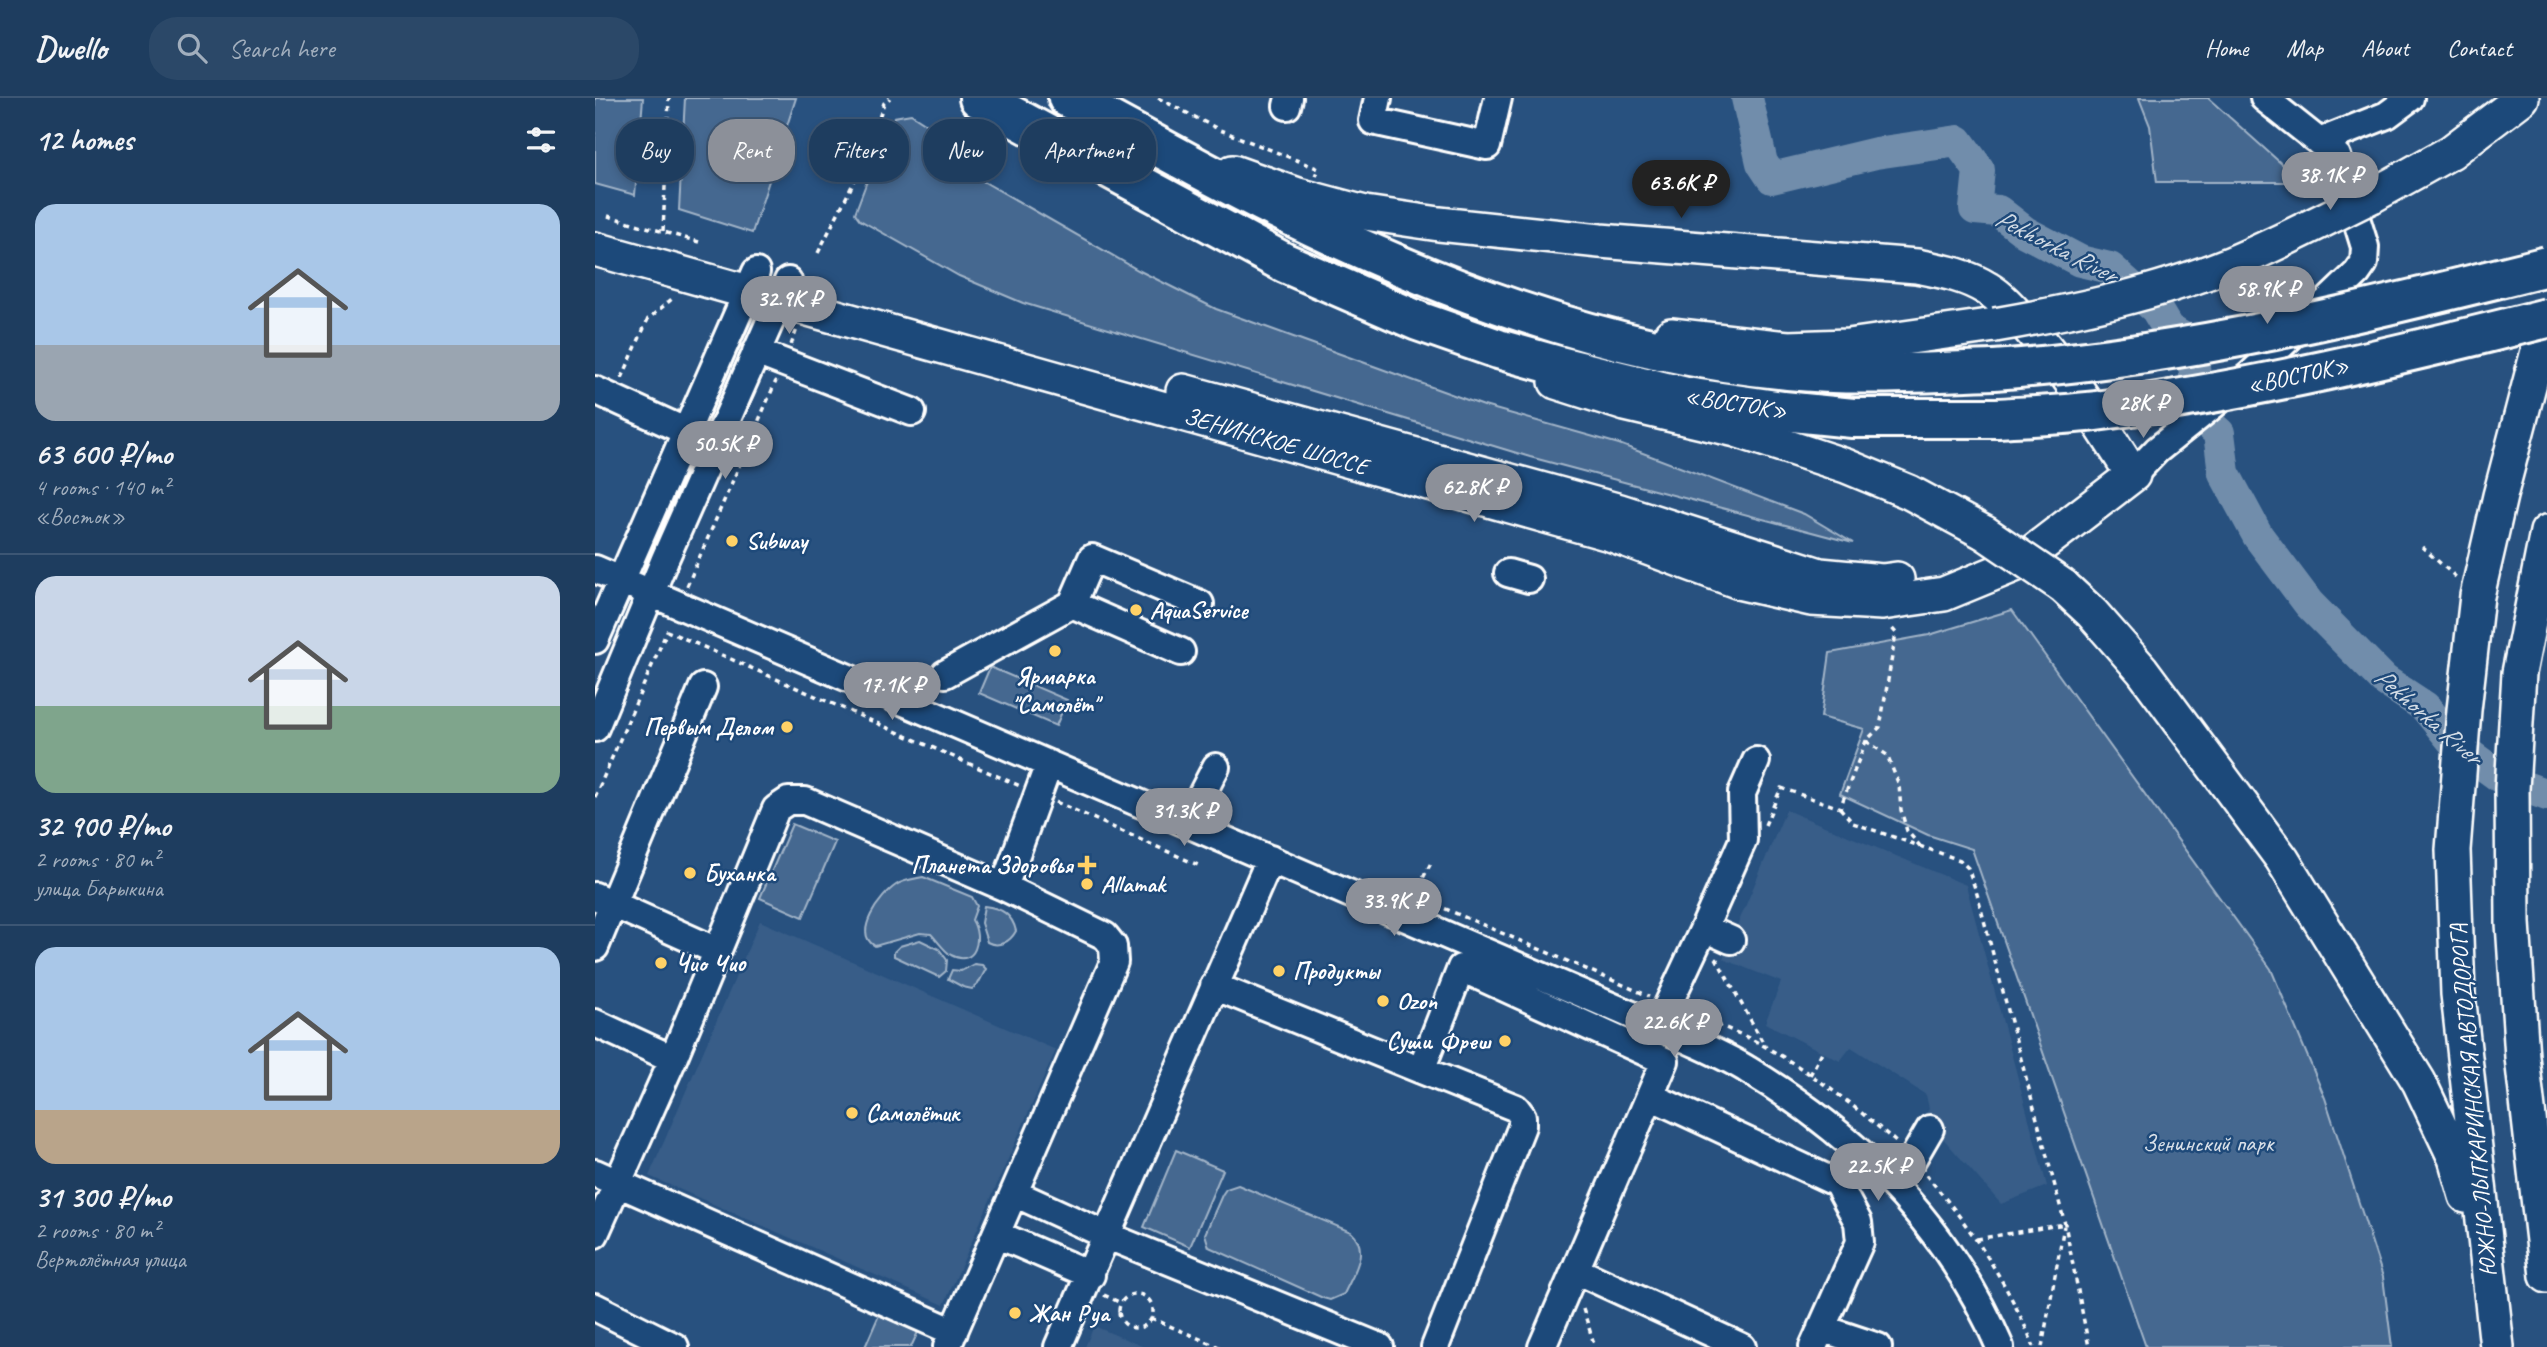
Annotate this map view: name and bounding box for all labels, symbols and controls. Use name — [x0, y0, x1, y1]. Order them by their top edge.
search box — [149, 17, 639, 80]
text: Dwello — [35, 27, 107, 69]
icon: search — [173, 29, 211, 67]
text: Search here — [229, 32, 335, 65]
text: Home — [2205, 33, 2248, 63]
text: Map — [2286, 33, 2323, 63]
text: About — [2361, 33, 2409, 63]
text: Contact — [2447, 33, 2512, 63]
chip: Buy — [616, 119, 694, 182]
chip: Rent — [708, 119, 795, 182]
chip: Filters — [809, 119, 909, 182]
chip: New — [923, 119, 1006, 182]
chip: Apartment — [1020, 119, 1156, 182]
text: 12 homes — [35, 121, 133, 159]
icon: filters — [522, 121, 560, 159]
pin: 38.1K ₽ — [2265, 152, 2395, 212]
pin: 63.6K ₽ — [1616, 160, 1746, 220]
text: 38.1K ₽ — [2298, 160, 2362, 189]
text: 63.6K ₽ — [1648, 168, 1714, 197]
water label: Pekhorka River — [1990, 201, 2126, 293]
icon: home — [235, 250, 361, 376]
pin: 58.9K ₽ — [2202, 266, 2332, 326]
text: 58.9K ₽ — [2235, 274, 2299, 303]
pin: 32.9K ₽ — [724, 276, 854, 336]
text: 32.9K ₽ — [757, 284, 821, 313]
street label: «ВОСТОК» — [2244, 350, 2352, 400]
street label: «ВОСТОК» — [1683, 380, 1789, 426]
pin: 28K ₽ — [2094, 380, 2192, 440]
text: 28K ₽ — [2118, 388, 2168, 417]
street label: ЗЕНИНСКОЕ ШОССЕ — [1181, 400, 1374, 482]
pin: 50.5K ₽ — [660, 422, 790, 481]
text: 50.5K ₽ — [693, 429, 757, 458]
text: 63 600 ₽/mo — [35, 435, 172, 473]
pin: 62.8K ₽ — [1409, 464, 1539, 524]
text: 62.8K ₽ — [1441, 472, 1507, 501]
text: 4 rooms · 140 m² — [35, 473, 170, 502]
text: «Восток» — [35, 502, 125, 531]
place label: Subway — [746, 526, 810, 556]
marker: Subway — [724, 533, 740, 549]
place label: AquaService — [1150, 595, 1249, 625]
marker: AquaService — [1128, 602, 1144, 618]
icon: home — [235, 622, 361, 748]
marker: Ярмарка "Самолёт" — [1047, 643, 1063, 659]
water label: Pekhorka River — [2368, 660, 2492, 775]
place label: Ярмарка "Самолёт" — [1012, 661, 1103, 719]
pin: 17.1K ₽ — [827, 662, 957, 722]
text: 17.1K ₽ — [860, 670, 924, 699]
place label: Первым Делом — [644, 712, 774, 742]
marker: Первым Делом — [779, 719, 795, 735]
pin: 31.3K ₽ — [1119, 788, 1249, 848]
text: 31.3K ₽ — [1152, 796, 1216, 825]
text: 32 900 ₽/mo — [35, 807, 171, 845]
text: 2 rooms · 80 m² — [35, 845, 159, 874]
place label: Планета Здоровья — [911, 850, 1075, 880]
marker: Планета Здоровья — [1079, 857, 1095, 873]
place label: Буханка — [704, 858, 778, 888]
marker: Буханка — [682, 865, 698, 881]
place label: Allamak — [1101, 869, 1167, 899]
text: улица Барыкина — [35, 874, 163, 903]
marker: Allamak — [1079, 876, 1095, 892]
pin: 33.9K ₽ — [1329, 878, 1459, 938]
text: 33.9K ₽ — [1362, 886, 1426, 915]
street label: ЮЖНО-ЛЫТКАРИНСКАЯ АВТОДОРОГА — [2443, 921, 2503, 1278]
place label: Чио Чио — [675, 948, 748, 978]
marker: Чио Чио — [653, 955, 669, 971]
place label: Продукты — [1293, 956, 1381, 986]
marker: Продукты — [1271, 963, 1287, 979]
place label: Ozon — [1397, 986, 1438, 1016]
icon: home — [235, 993, 361, 1119]
marker: Ozon — [1375, 993, 1391, 1009]
pin: 22.6K ₽ — [1609, 1000, 1739, 1059]
text: 22.6K ₽ — [1641, 1007, 1707, 1036]
place label: Суши Фреш — [1386, 1026, 1492, 1056]
marker: Суши Фреш — [1497, 1033, 1513, 1049]
place label: Самолётик — [866, 1098, 962, 1128]
marker: Самолётик — [844, 1105, 860, 1121]
park label: Зенинский парк — [2143, 1128, 2276, 1158]
pin: 22.5K ₽ — [1813, 1144, 1943, 1203]
text: 22.5K ₽ — [1846, 1151, 1910, 1180]
text: 31 300 ₽/mo — [35, 1178, 171, 1216]
text: 2 rooms · 80 m² — [35, 1216, 159, 1245]
text: Вертолётная улица — [35, 1245, 186, 1274]
place label: Жан Руа — [1029, 1298, 1112, 1328]
marker: Жан Руа — [1007, 1305, 1023, 1321]

